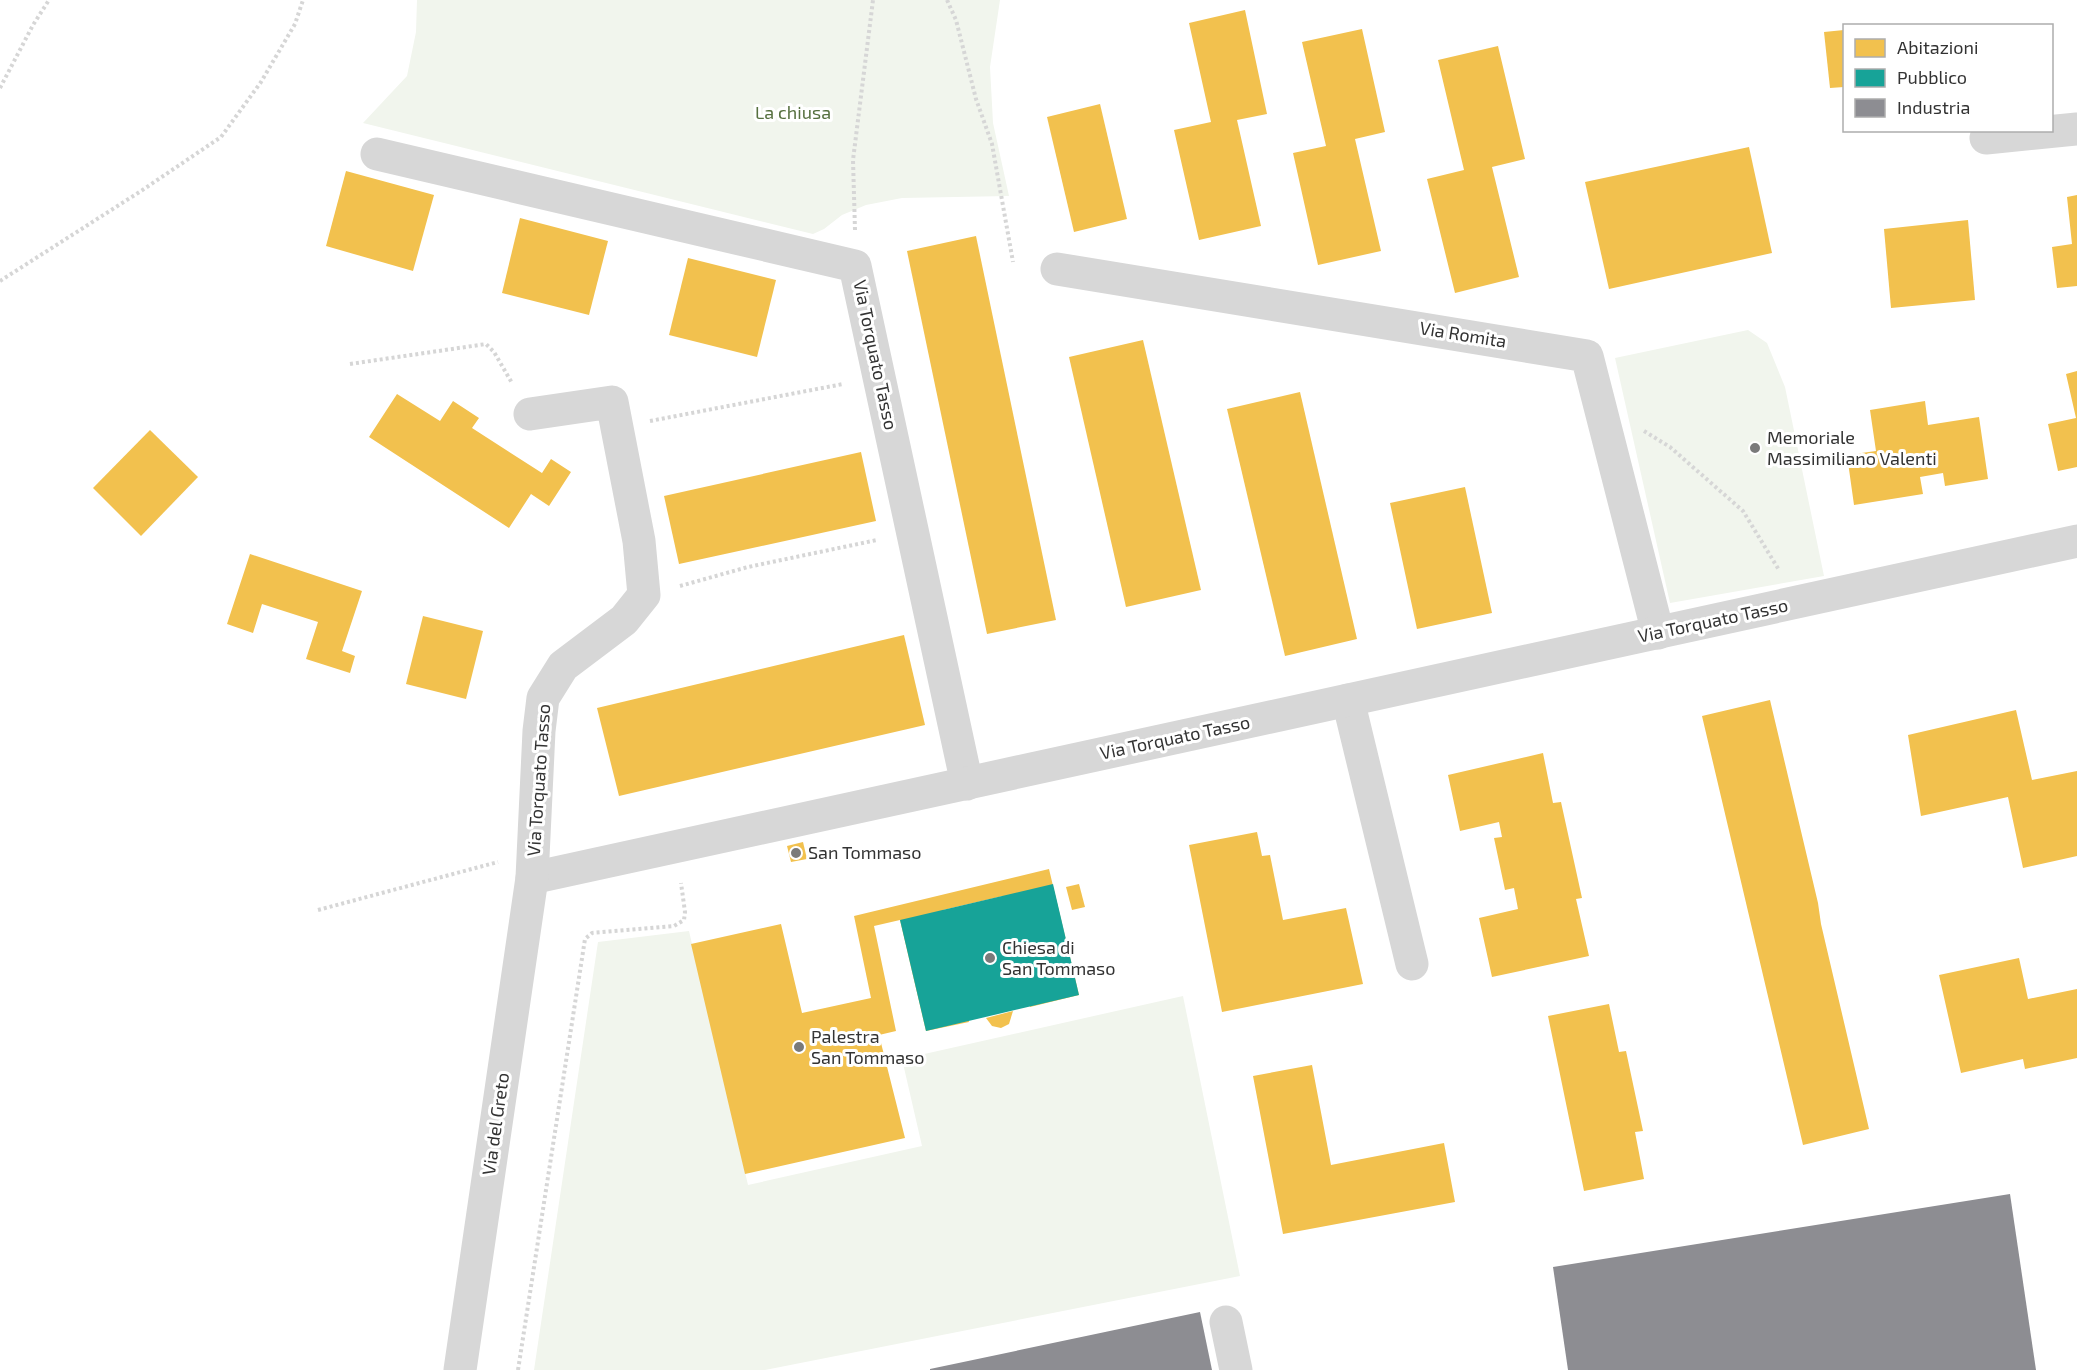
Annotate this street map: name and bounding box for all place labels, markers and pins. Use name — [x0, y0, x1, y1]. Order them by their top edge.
place label: Memoriale Massimiliano Valenti — [1767, 426, 1937, 469]
marker: Memoriale Massimiliano Valenti — [1748, 441, 1762, 455]
place label: San Tommaso — [808, 841, 922, 863]
marker: San Tommaso — [789, 846, 803, 860]
place label: Chiesa di San Tommaso — [1002, 936, 1116, 979]
marker: Chiesa di San Tommaso — [983, 951, 997, 965]
place label: Palestra San Tommaso — [811, 1025, 925, 1068]
marker: Palestra San Tommaso — [792, 1040, 806, 1054]

